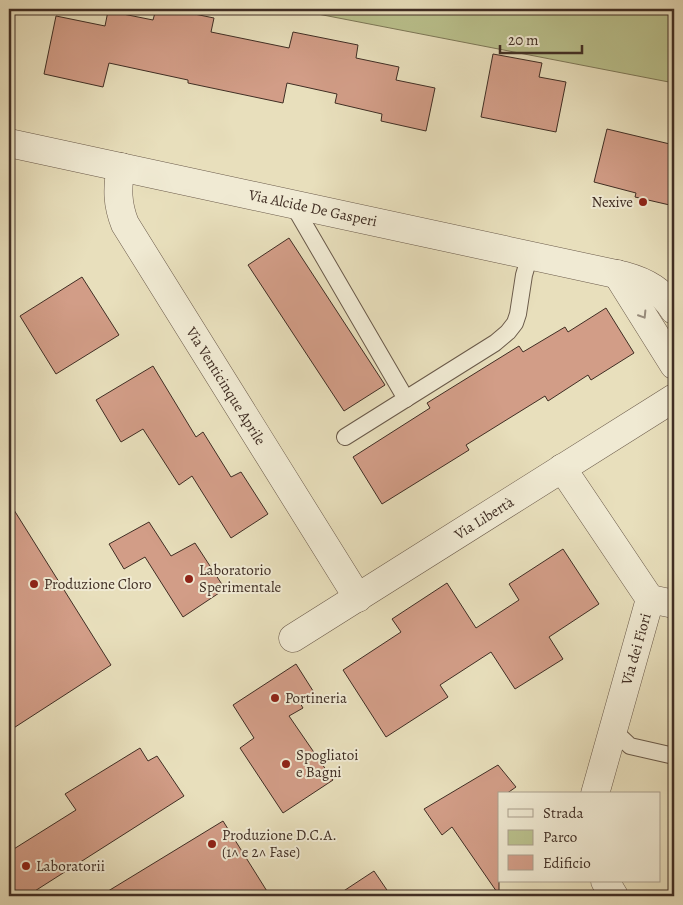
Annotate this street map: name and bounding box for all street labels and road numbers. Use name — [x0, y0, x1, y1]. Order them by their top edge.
street label: Via Alcide De Gasperi — [246, 184, 379, 231]
street label: Via Venticinque Aprile — [181, 322, 271, 449]
street label: Via Libertà — [450, 492, 518, 545]
street label: Via dei Fiori — [616, 611, 656, 688]

